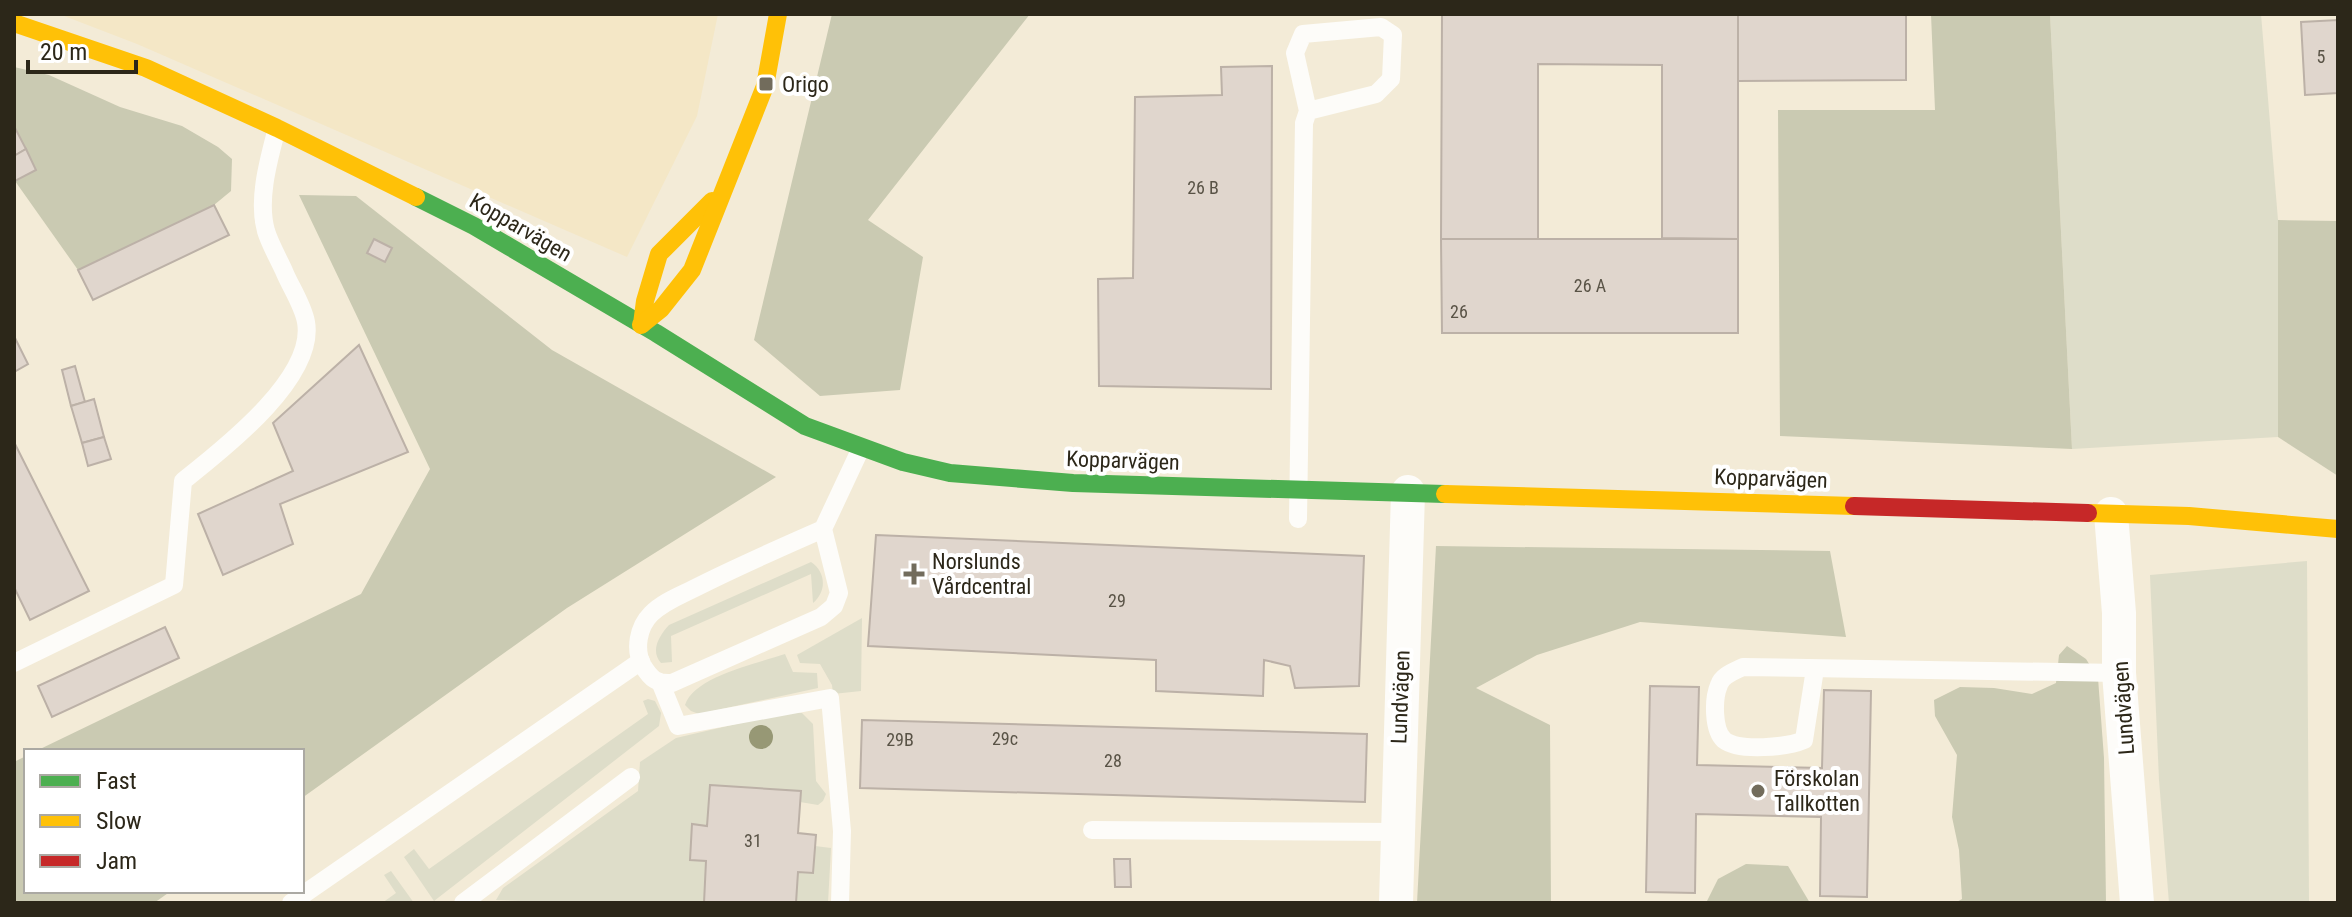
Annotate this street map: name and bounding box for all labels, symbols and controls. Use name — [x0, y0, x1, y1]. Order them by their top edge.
scale bar — [28, 24, 136, 74]
text: 20 m — [40, 38, 87, 66]
house number: 5 — [2317, 46, 2326, 67]
place label: Origo — [782, 72, 829, 97]
marker: Origo — [757, 75, 775, 93]
house number: 26 B — [1187, 177, 1219, 198]
street label: Kopparvägen — [465, 188, 576, 267]
house number: 26 A — [1574, 275, 1607, 296]
house number: 26 — [1450, 301, 1468, 322]
street label: Kopparvägen — [1066, 446, 1180, 475]
street label: Kopparvägen — [1714, 464, 1828, 493]
place label: Norslunds Vårdcentral — [932, 549, 1031, 599]
marker: Norslunds Vårdcentral — [903, 563, 925, 585]
house number: 29 — [1108, 590, 1126, 611]
street label: Lundvägen — [1386, 650, 1415, 744]
street label: Lundvägen — [2108, 660, 2139, 756]
house number: 29c — [992, 728, 1018, 749]
house number: 29B — [886, 729, 914, 750]
legend — [24, 749, 304, 893]
house number: 28 — [1104, 750, 1122, 771]
place label: Förskolan Tallkotten — [1774, 766, 1860, 816]
text: Fast — [96, 767, 137, 795]
marker: Förskolan Tallkotten — [1749, 782, 1767, 800]
text: Slow — [96, 807, 142, 835]
house number: 31 — [744, 830, 762, 851]
text: Jam — [96, 847, 137, 875]

